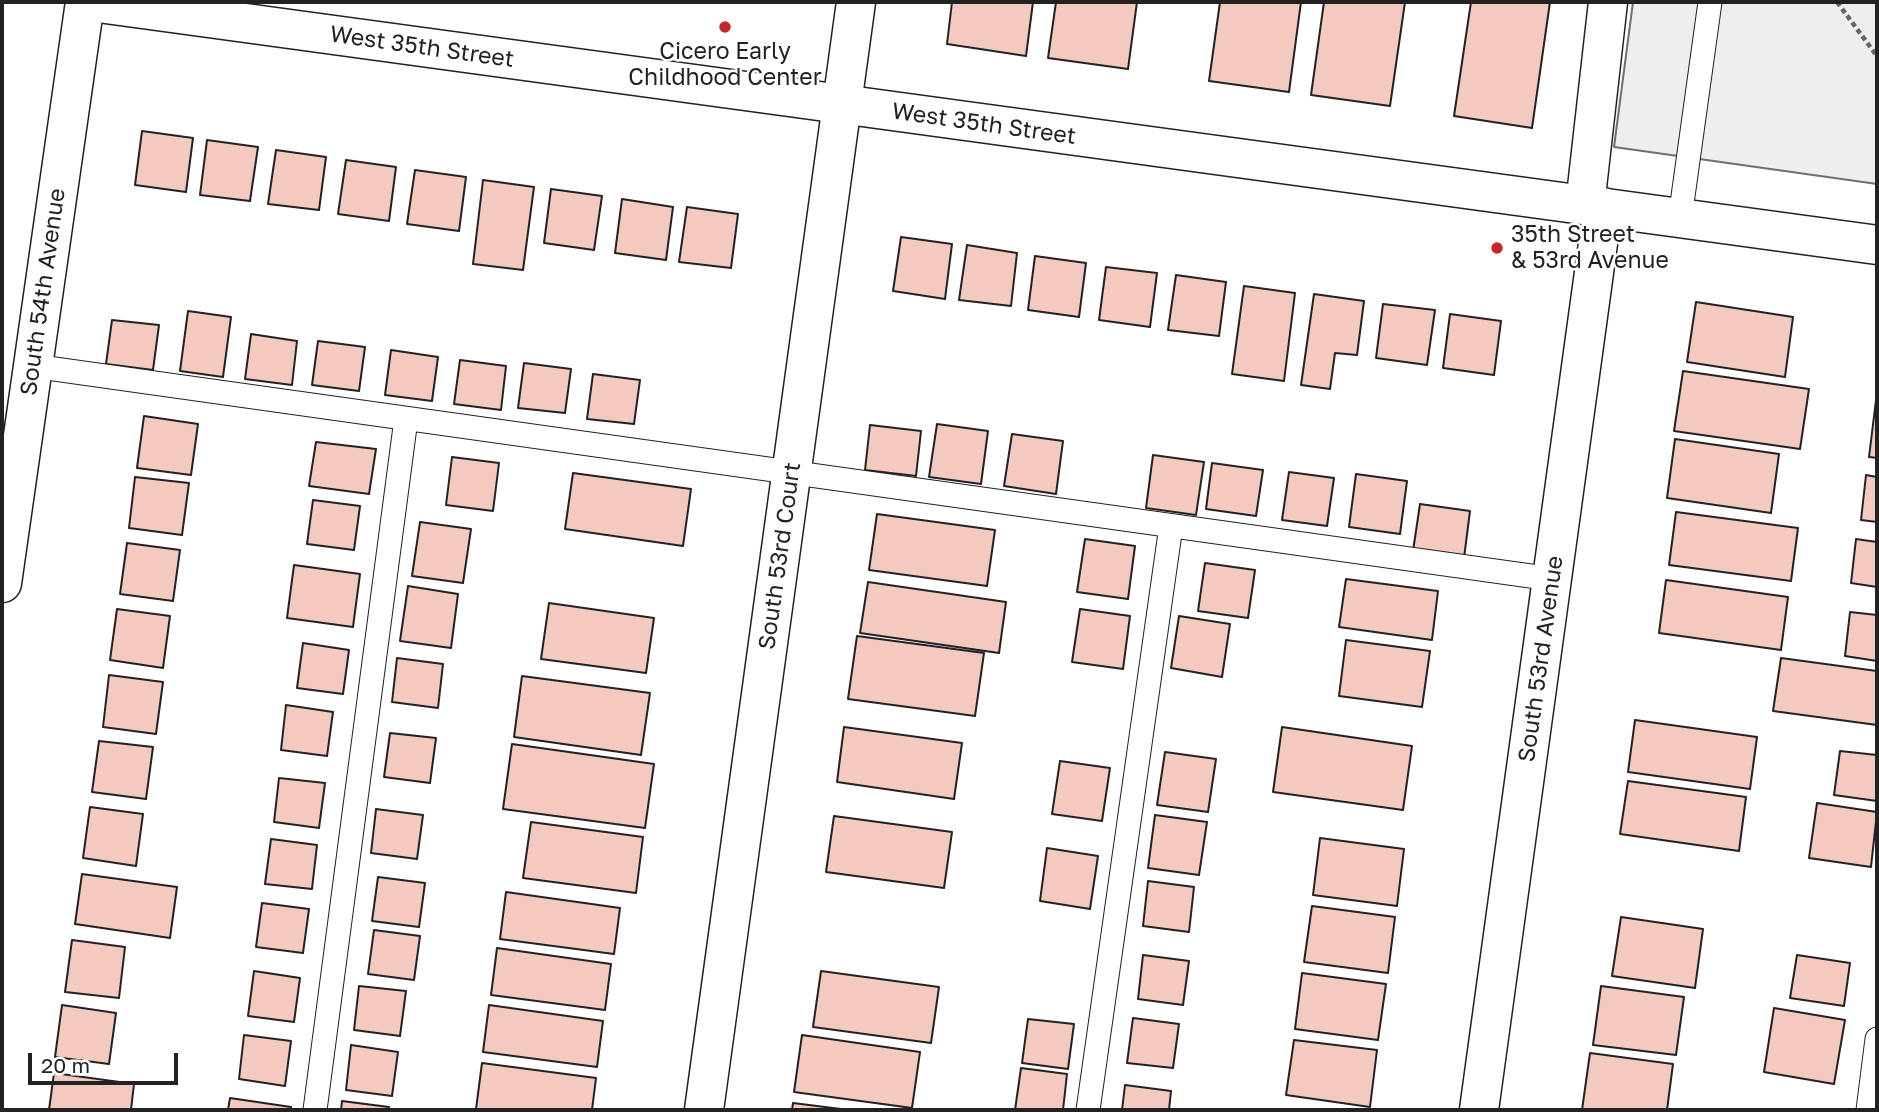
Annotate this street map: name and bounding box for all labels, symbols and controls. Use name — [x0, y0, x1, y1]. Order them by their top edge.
marker: Cicero Early Childhood Center — [717, 19, 733, 35]
street label: West 35th Street — [328, 20, 516, 74]
place label: Cicero Early Childhood Center — [628, 38, 822, 92]
street label: West 35th Street — [890, 97, 1078, 151]
street label: South 54th Avenue — [15, 187, 71, 397]
place label: 35th Street & 53rd Avenue — [1511, 221, 1669, 275]
marker: 35th Street & 53rd Avenue — [1489, 240, 1505, 256]
street label: South 53rd Court — [753, 461, 807, 651]
street label: South 53rd Avenue — [1513, 554, 1569, 764]
scale bar — [32, 1038, 182, 1082]
text: 20 m — [41, 1052, 90, 1078]

